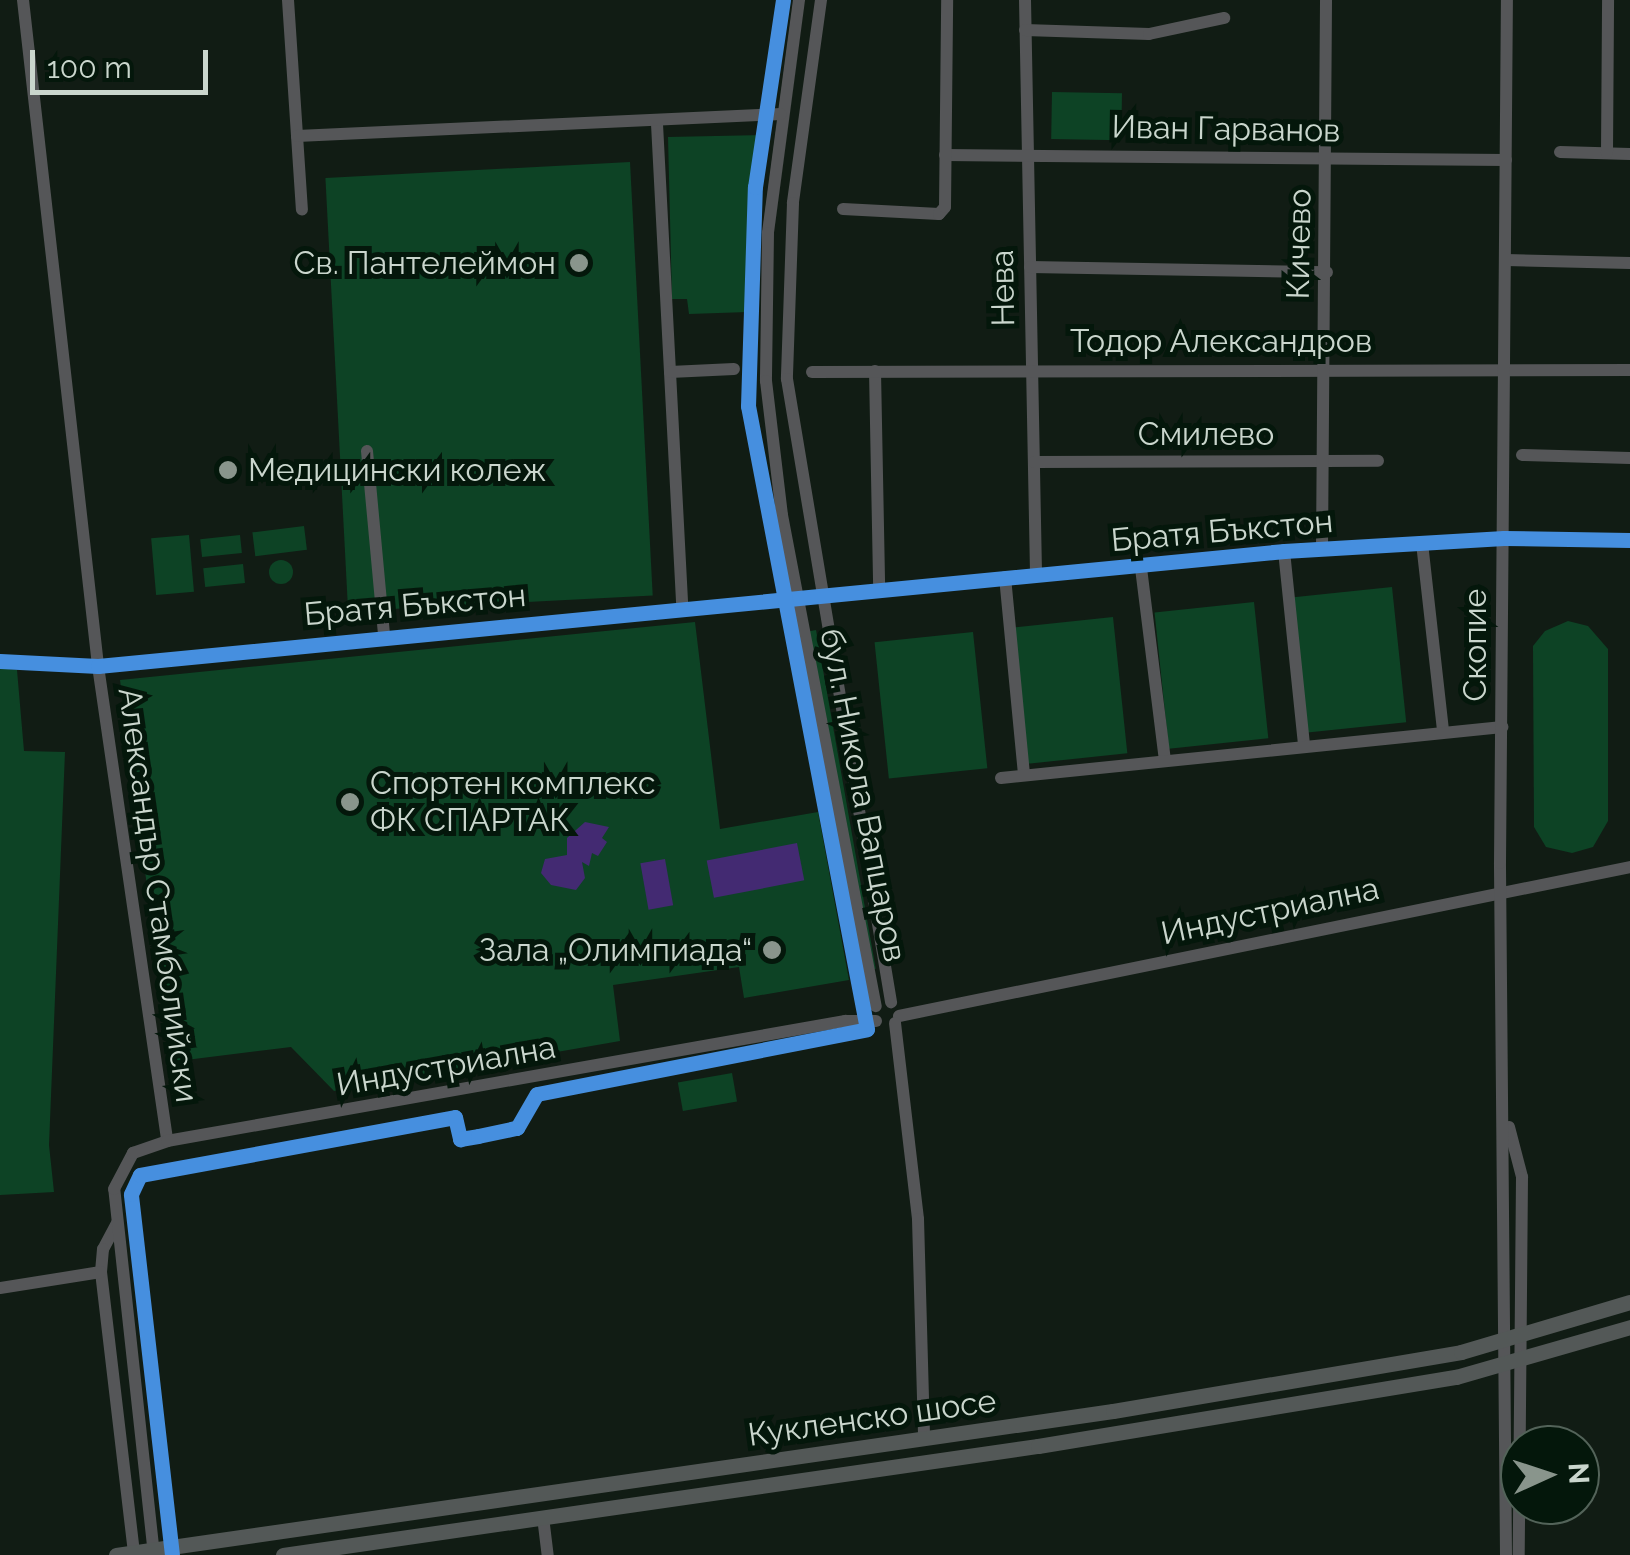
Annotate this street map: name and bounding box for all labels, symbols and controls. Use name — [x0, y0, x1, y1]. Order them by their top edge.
scale bar — [35, 30, 212, 92]
text: 100 m — [47, 50, 132, 85]
street label: Иван Гарванов — [1111, 108, 1341, 150]
street label: Кичево — [1279, 188, 1319, 300]
place label: Св. Пантелеймон — [294, 244, 556, 282]
street label: Нева — [983, 249, 1023, 327]
marker: Св. Пантелеймон — [566, 250, 592, 276]
street label: Тодор Александров — [1069, 322, 1373, 360]
street label: Смилево — [1138, 415, 1274, 453]
place label: Медицински колеж — [248, 451, 547, 489]
marker: Медицински колеж — [217, 459, 239, 481]
street label: Братя Бъкстон — [1109, 502, 1335, 560]
street label: Братя Бъкстон — [302, 576, 528, 634]
street label: Скопие — [1456, 589, 1494, 701]
street label: бул. Никола Вапцаров — [812, 625, 914, 965]
street label: Александър Стамболийски — [110, 685, 206, 1105]
place label: Спортен комплекс ФК СПАРТАК — [370, 765, 656, 840]
marker: Спортен комплекс ФК СПАРТАК — [339, 791, 361, 813]
street label: Индустриална — [1158, 869, 1382, 953]
place label: Зала „Олимпиада“ — [479, 931, 752, 969]
marker: Зала „Олимпиада“ — [761, 939, 783, 961]
street label: Индустриална — [334, 1028, 558, 1104]
street label: Кукленско шосе — [745, 1382, 999, 1454]
north arrow — [1500, 1425, 1600, 1525]
text: N — [1561, 1462, 1595, 1485]

